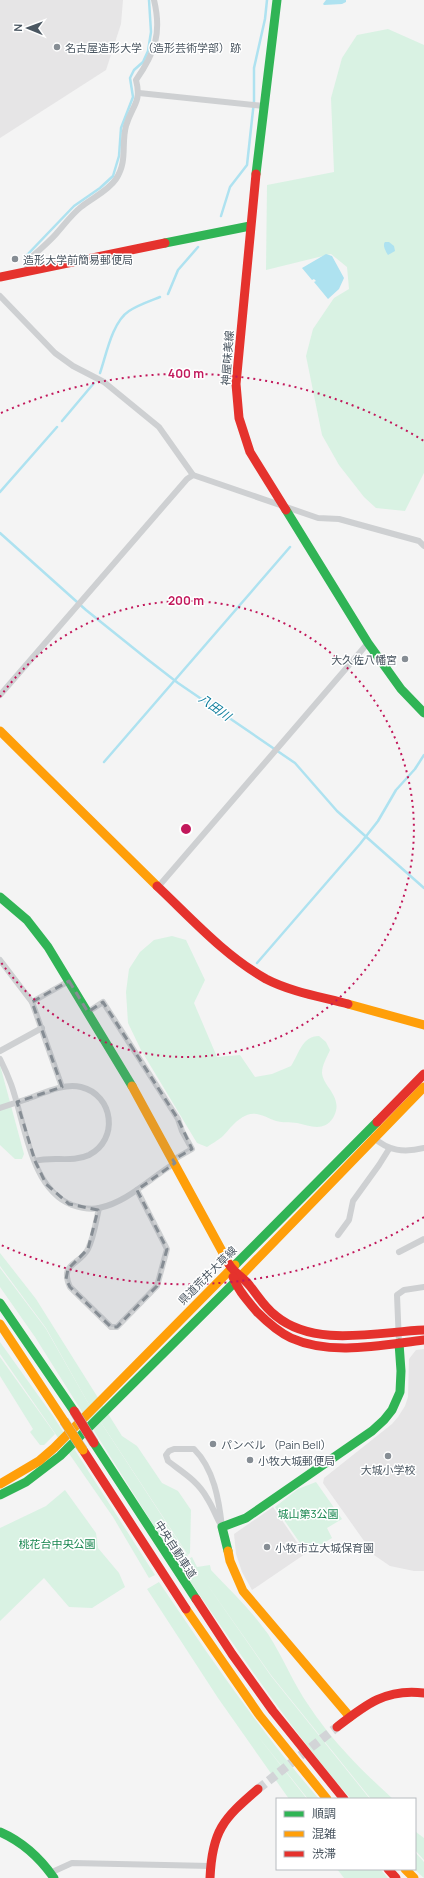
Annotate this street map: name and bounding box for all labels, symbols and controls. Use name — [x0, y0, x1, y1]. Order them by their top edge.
north arrow — [8, 8, 48, 48]
text: N — [10, 24, 25, 32]
place label: 名古屋造形大学（造形芸術学部）跡 — [65, 40, 241, 55]
marker: 名古屋造形大学（造形芸術学部）跡 — [52, 42, 62, 52]
place label: 造形大学前簡易郵便局 — [23, 252, 133, 267]
marker: 造形大学前簡易郵便局 — [10, 254, 20, 264]
street label: 神屋味美線 — [218, 330, 236, 386]
text: 400 m — [168, 365, 204, 382]
text: 200 m — [168, 592, 204, 609]
place label: 大久佐八幡宮 — [331, 652, 397, 667]
marker: 大久佐八幡宮 — [400, 654, 410, 664]
water label: 八田川 — [195, 690, 236, 725]
centre of rings — [179, 822, 193, 836]
street label: 県道荒井大草線 — [174, 1242, 240, 1308]
place label: パンベル （Pain Bell） — [221, 1437, 332, 1452]
marker: パンベル （Pain Bell） — [208, 1439, 218, 1449]
marker: 大城小学校 — [383, 1451, 393, 1461]
place label: 小牧大城郵便局 — [258, 1453, 335, 1468]
marker: 小牧大城郵便局 — [245, 1455, 255, 1465]
place label: 大城小学校 — [361, 1462, 416, 1477]
park label: 城山第3公園 — [277, 1506, 339, 1521]
street label: 中央自動車道 — [152, 1517, 200, 1581]
park label: 桃花台中央公園 — [19, 1536, 96, 1551]
place label: 小牧市立大城保育園 — [275, 1540, 374, 1555]
marker: 小牧市立大城保育園 — [262, 1542, 272, 1552]
legend — [276, 1798, 416, 1870]
text: 順調 — [312, 1805, 336, 1822]
text: 混雑 — [312, 1825, 336, 1842]
text: 渋滞 — [312, 1845, 336, 1862]

